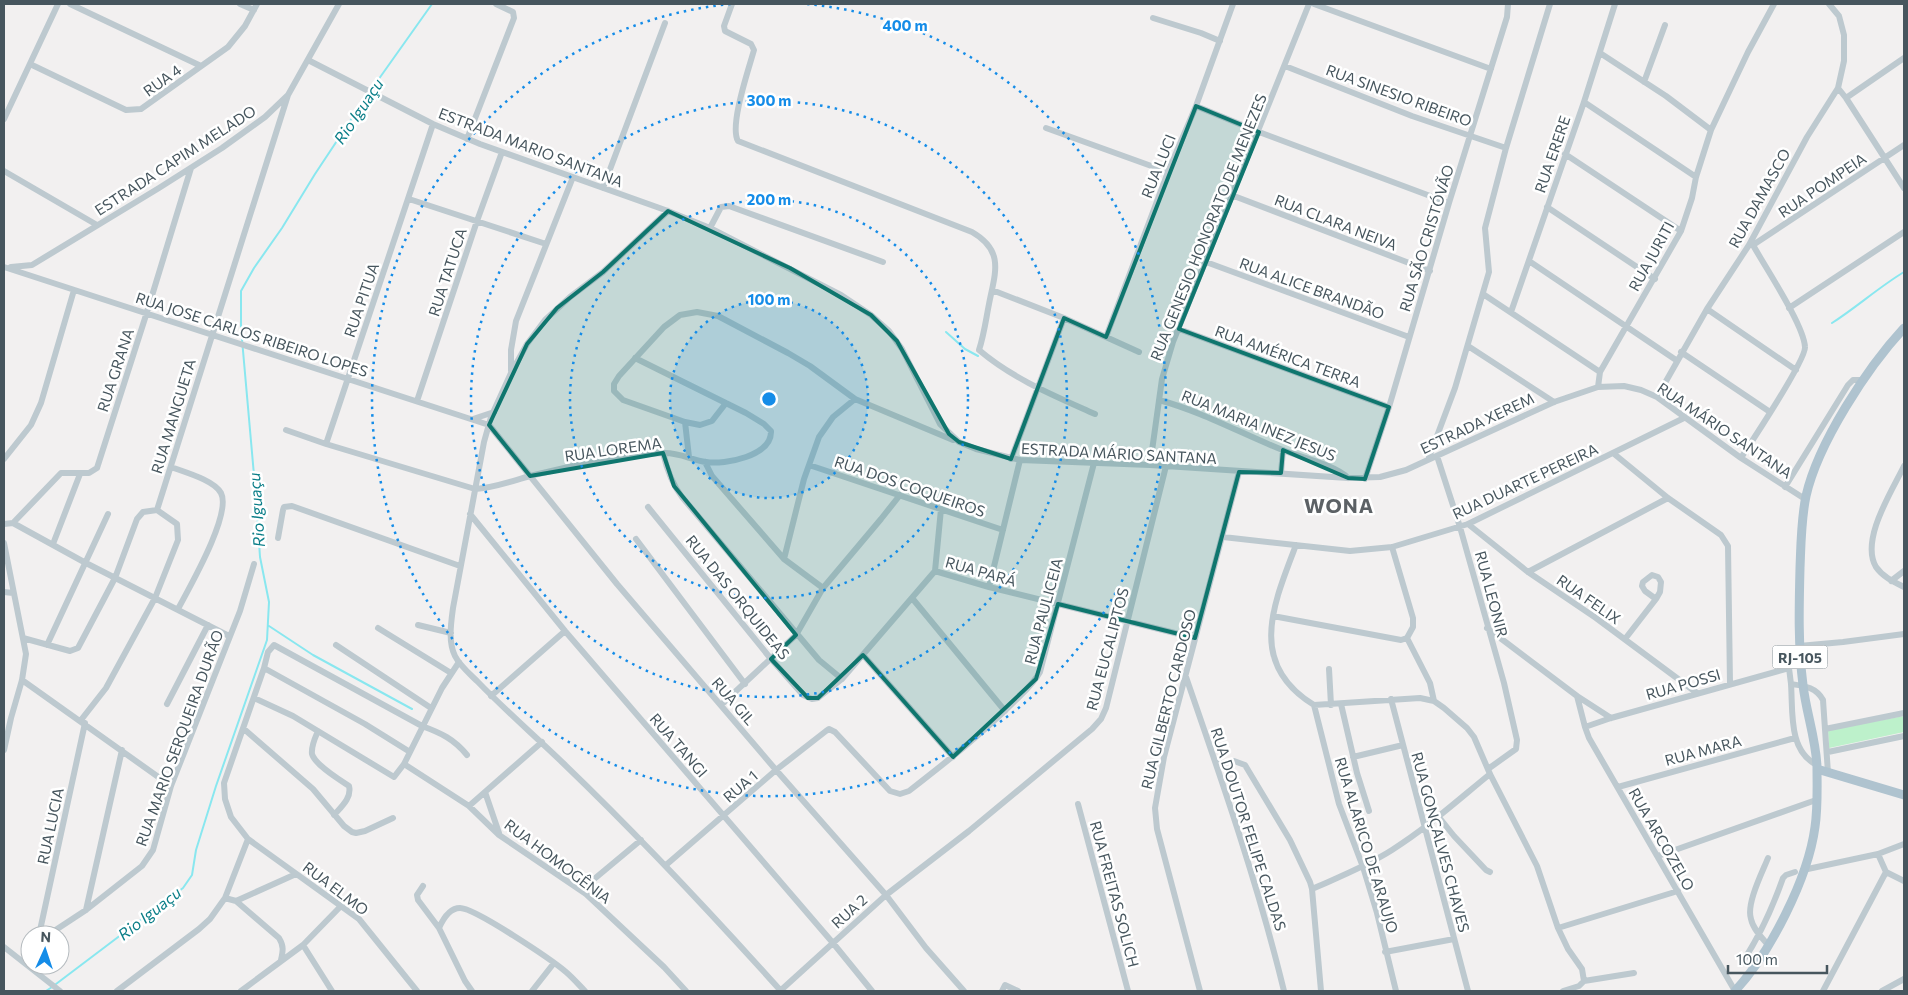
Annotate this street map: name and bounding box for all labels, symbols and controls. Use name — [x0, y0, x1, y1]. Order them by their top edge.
text: 400 m — [882, 16, 928, 34]
street label: RUA 4 — [140, 60, 184, 100]
street label: RUA SINESIO RIBEIRO — [1324, 60, 1474, 130]
water label: Rio Iguaçu — [329, 75, 387, 147]
text: 300 m — [747, 91, 791, 109]
street label: RUA GENESIO HONORATO DE MENEZES — [1146, 91, 1270, 363]
street label: ESTRADA CAPIM MELADO — [91, 101, 259, 219]
street label: ESTRADA MARIO SANTANA — [436, 103, 626, 191]
street label: RUA ERERE — [1530, 113, 1574, 195]
street label: RUA LUCI — [1137, 131, 1179, 201]
street label: RUA DAMASCO — [1724, 145, 1794, 251]
street label: RUA POMPEIA — [1775, 149, 1869, 221]
street label: RUA SÃO CRISTÓVÃO — [1394, 162, 1457, 314]
text: 200 m — [747, 190, 791, 208]
street label: RUA CLARA NEIVA — [1272, 190, 1400, 254]
street label: RUA JURITI — [1624, 218, 1678, 294]
street label: RUA TATUCA — [424, 225, 470, 319]
street label: RUA ALICE BRANDÃO — [1237, 253, 1387, 323]
street label: RUA PITUA — [340, 260, 382, 340]
street label: RUA JOSE CARLOS RIBEIRO LOPES — [134, 288, 371, 380]
text: 100 m — [748, 290, 790, 308]
street label: RUA AMÉRICA TERRA — [1213, 320, 1364, 391]
street label: RUA GRANA — [93, 326, 137, 414]
street label: RUA MANGUETA — [147, 356, 199, 476]
street label: RUA MÁRIO SANTANA — [1654, 377, 1796, 482]
street label: RUA MARIA INEZ JESUS — [1179, 386, 1339, 464]
street label: ESTRADA XEREM — [1417, 389, 1537, 457]
centre of rings — [760, 390, 778, 408]
street label: RUA LOREMA — [563, 433, 663, 465]
street label: ESTRADA MÁRIO SANTANA — [1021, 438, 1217, 467]
street label: RUA DUARTE PEREIRA — [1449, 439, 1601, 523]
street label: RUA DOS COQUEIROS — [832, 452, 988, 520]
water label: Rio Iguaçu — [244, 472, 268, 548]
district label: WONA — [1304, 493, 1374, 517]
street label: RUA DAS ORQUIDEAS — [682, 531, 794, 663]
street label: RUA LEONIR — [1472, 549, 1512, 639]
street label: RUA PARÁ — [944, 551, 1019, 590]
street label: RUA PAULICEIA — [1020, 556, 1066, 666]
street label: RUA FELIX — [1554, 570, 1624, 628]
street label: RUA EUCALIPTOS — [1082, 585, 1132, 712]
street label: RUA GILBERTO CARDOSO — [1137, 607, 1199, 791]
street label: RUA MARIO SERQUEIRA DURÃO — [131, 627, 227, 849]
road number: RJ-105 — [1772, 646, 1828, 669]
street label: RUA POSSI — [1644, 665, 1722, 703]
street label: RUA GIL — [708, 673, 760, 729]
street label: RUA TANGI — [646, 709, 712, 781]
street label: RUA DOUTOR FELIPE CALDAS — [1208, 725, 1290, 933]
street label: RUA MARA — [1663, 731, 1743, 769]
street label: RUA GONÇALVES CHAVES — [1408, 750, 1474, 934]
street label: RUA ALARICO DE ARAUJO — [1332, 755, 1402, 935]
street label: RUA 1 — [719, 766, 761, 806]
street label: RUA ARCOZELO — [1625, 785, 1699, 893]
street label: RUA LUCIA — [33, 786, 67, 866]
street label: RUA HOMOGÊNIA — [501, 814, 615, 907]
street label: RUA FREITAS SOLICH — [1087, 819, 1143, 969]
street label: RUA ELMO — [300, 858, 372, 918]
water label: Rio Iguaçu — [114, 882, 184, 944]
street label: RUA 2 — [827, 890, 871, 932]
north arrow — [20, 925, 70, 975]
text: N — [40, 928, 51, 945]
scale bar — [1728, 942, 1827, 974]
text: 100 m — [1736, 950, 1778, 968]

